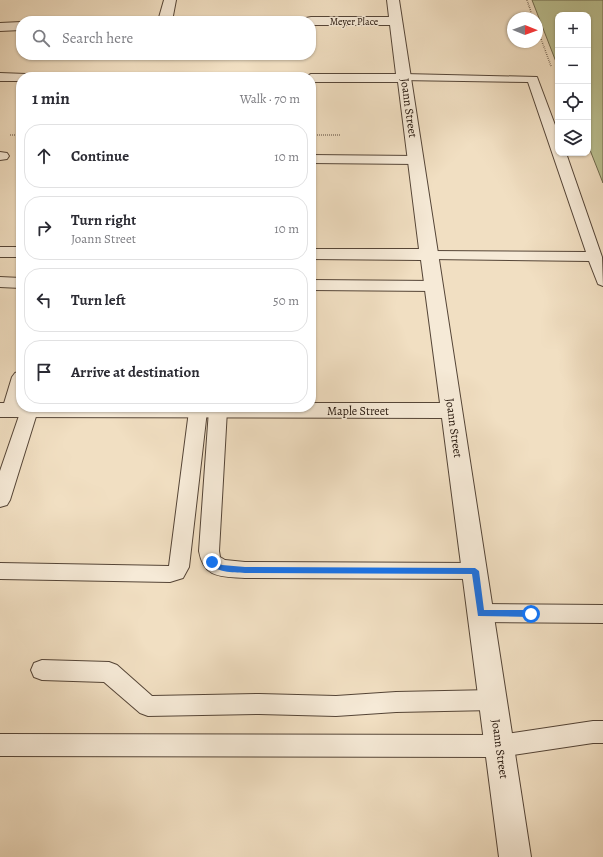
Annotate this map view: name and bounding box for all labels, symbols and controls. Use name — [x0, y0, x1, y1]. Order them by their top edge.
north arrow — [507, 12, 543, 48]
map controls — [555, 12, 591, 156]
button: + — [555, 12, 591, 48]
street label: Meyer Place — [330, 15, 379, 28]
search box — [16, 16, 316, 60]
icon: search — [30, 27, 52, 49]
text: Search here — [62, 28, 133, 48]
button: − — [555, 48, 591, 84]
street label: Joann Street — [397, 77, 421, 139]
button: locate — [555, 84, 591, 120]
text: 1 min — [32, 87, 70, 110]
text: Walk · 70 m — [240, 90, 300, 107]
button: layers — [555, 120, 591, 156]
icon: ahead — [33, 145, 55, 167]
text: Continue — [71, 146, 129, 166]
text: 10 m — [274, 148, 299, 165]
text: Turn right — [71, 210, 136, 230]
icon: right — [33, 217, 55, 239]
text: 10 m — [274, 220, 299, 237]
text: Joann Street — [71, 230, 136, 247]
icon: left — [33, 289, 55, 311]
text: Turn left — [71, 290, 126, 310]
text: 50 m — [273, 292, 299, 309]
icon: arrive — [33, 361, 55, 383]
text: Arrive at destination — [71, 362, 200, 382]
street label: Joann Street — [442, 397, 466, 459]
street label: Maple Street — [327, 403, 389, 419]
route end — [203, 553, 221, 571]
route start — [522, 605, 540, 623]
street label: Joann Street — [488, 718, 512, 780]

